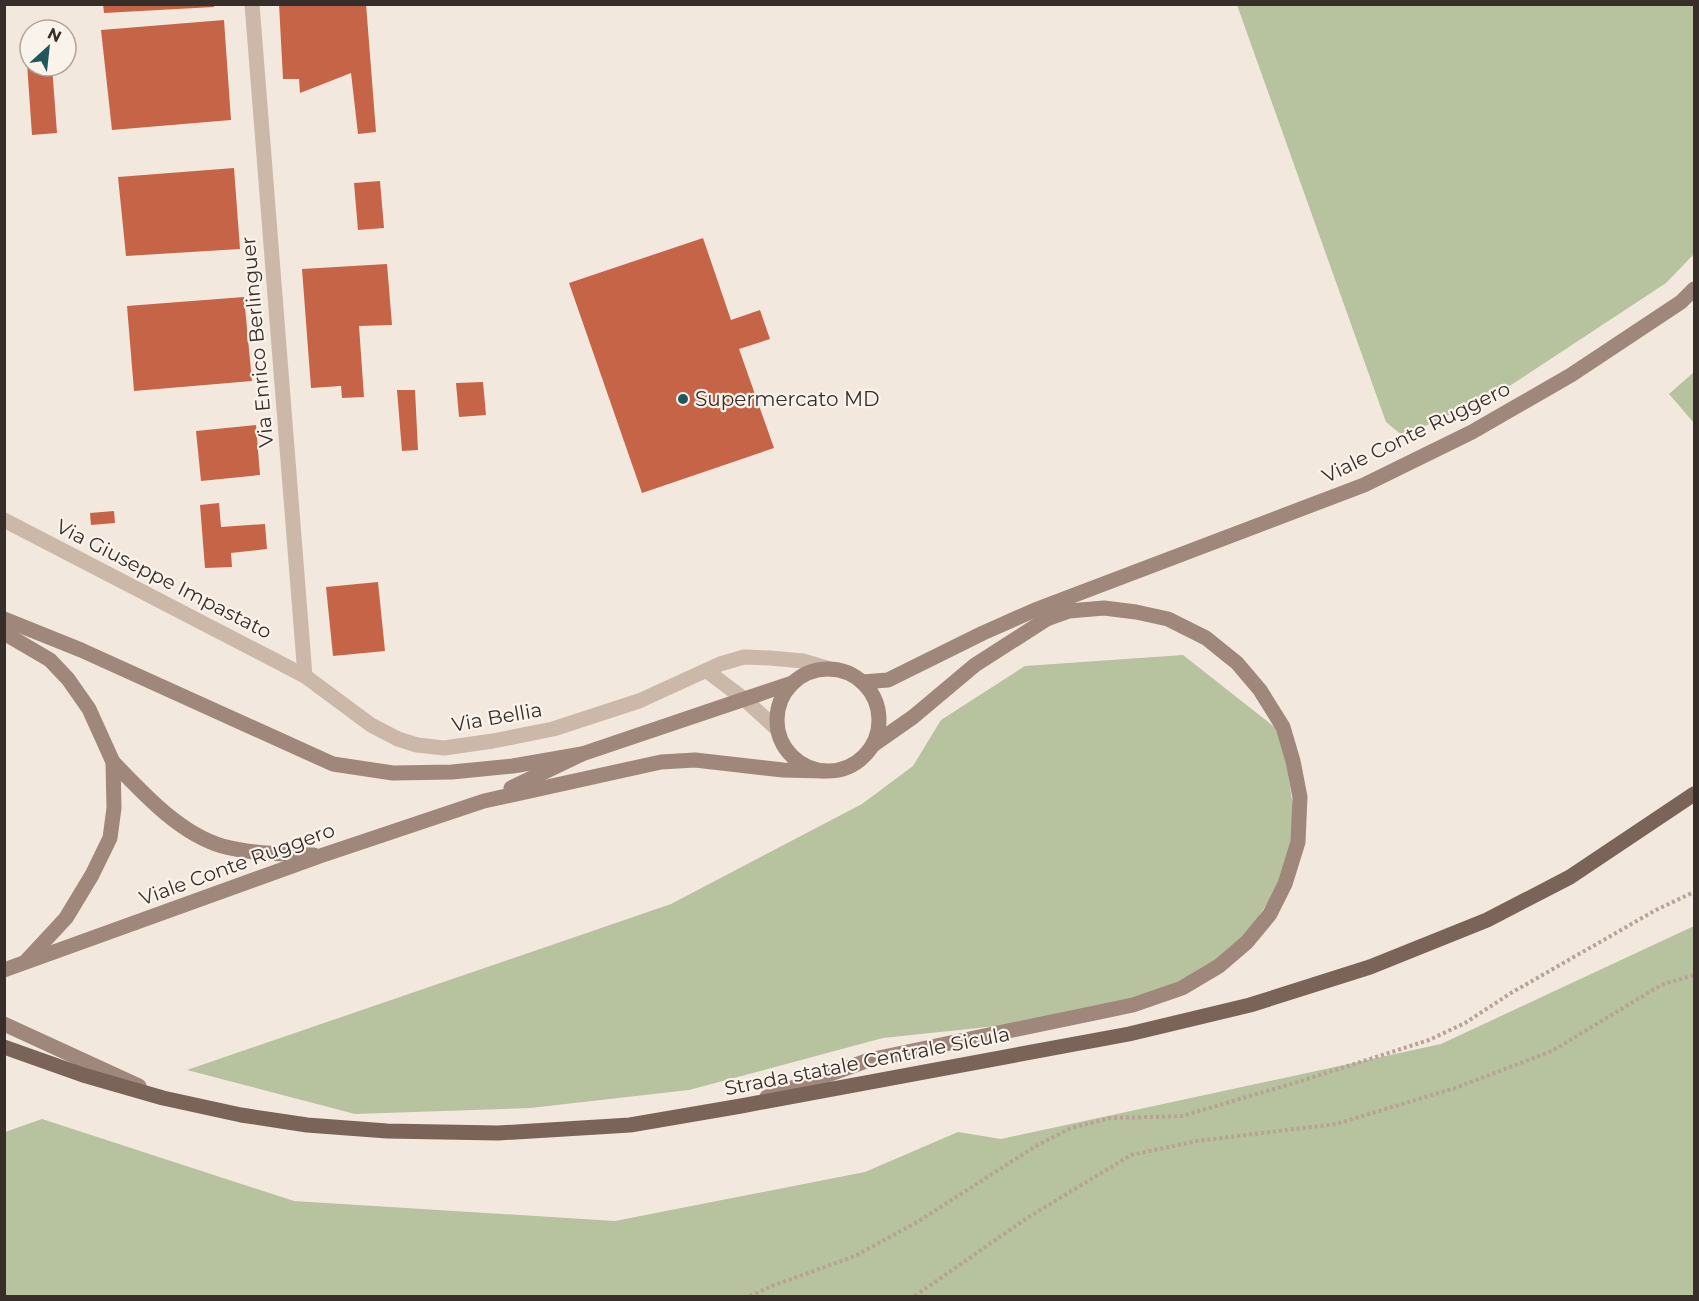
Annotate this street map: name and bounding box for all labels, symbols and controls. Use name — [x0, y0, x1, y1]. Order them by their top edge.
north arrow — [18, 18, 78, 78]
text: N — [45, 24, 65, 46]
street label: Via Enrico Berlinguer — [236, 236, 278, 448]
street label: Viale Conte Ruggero — [1318, 376, 1514, 488]
place label: Supermercato MD — [695, 387, 880, 411]
marker: Supermercato MD — [676, 392, 690, 406]
street label: Via Giuseppe Impastato — [52, 514, 276, 644]
street label: Via Bellia — [450, 697, 544, 737]
street label: Viale Conte Ruggero — [136, 817, 338, 911]
street label: Strada statale Centrale Sicula — [722, 1022, 1012, 1100]

